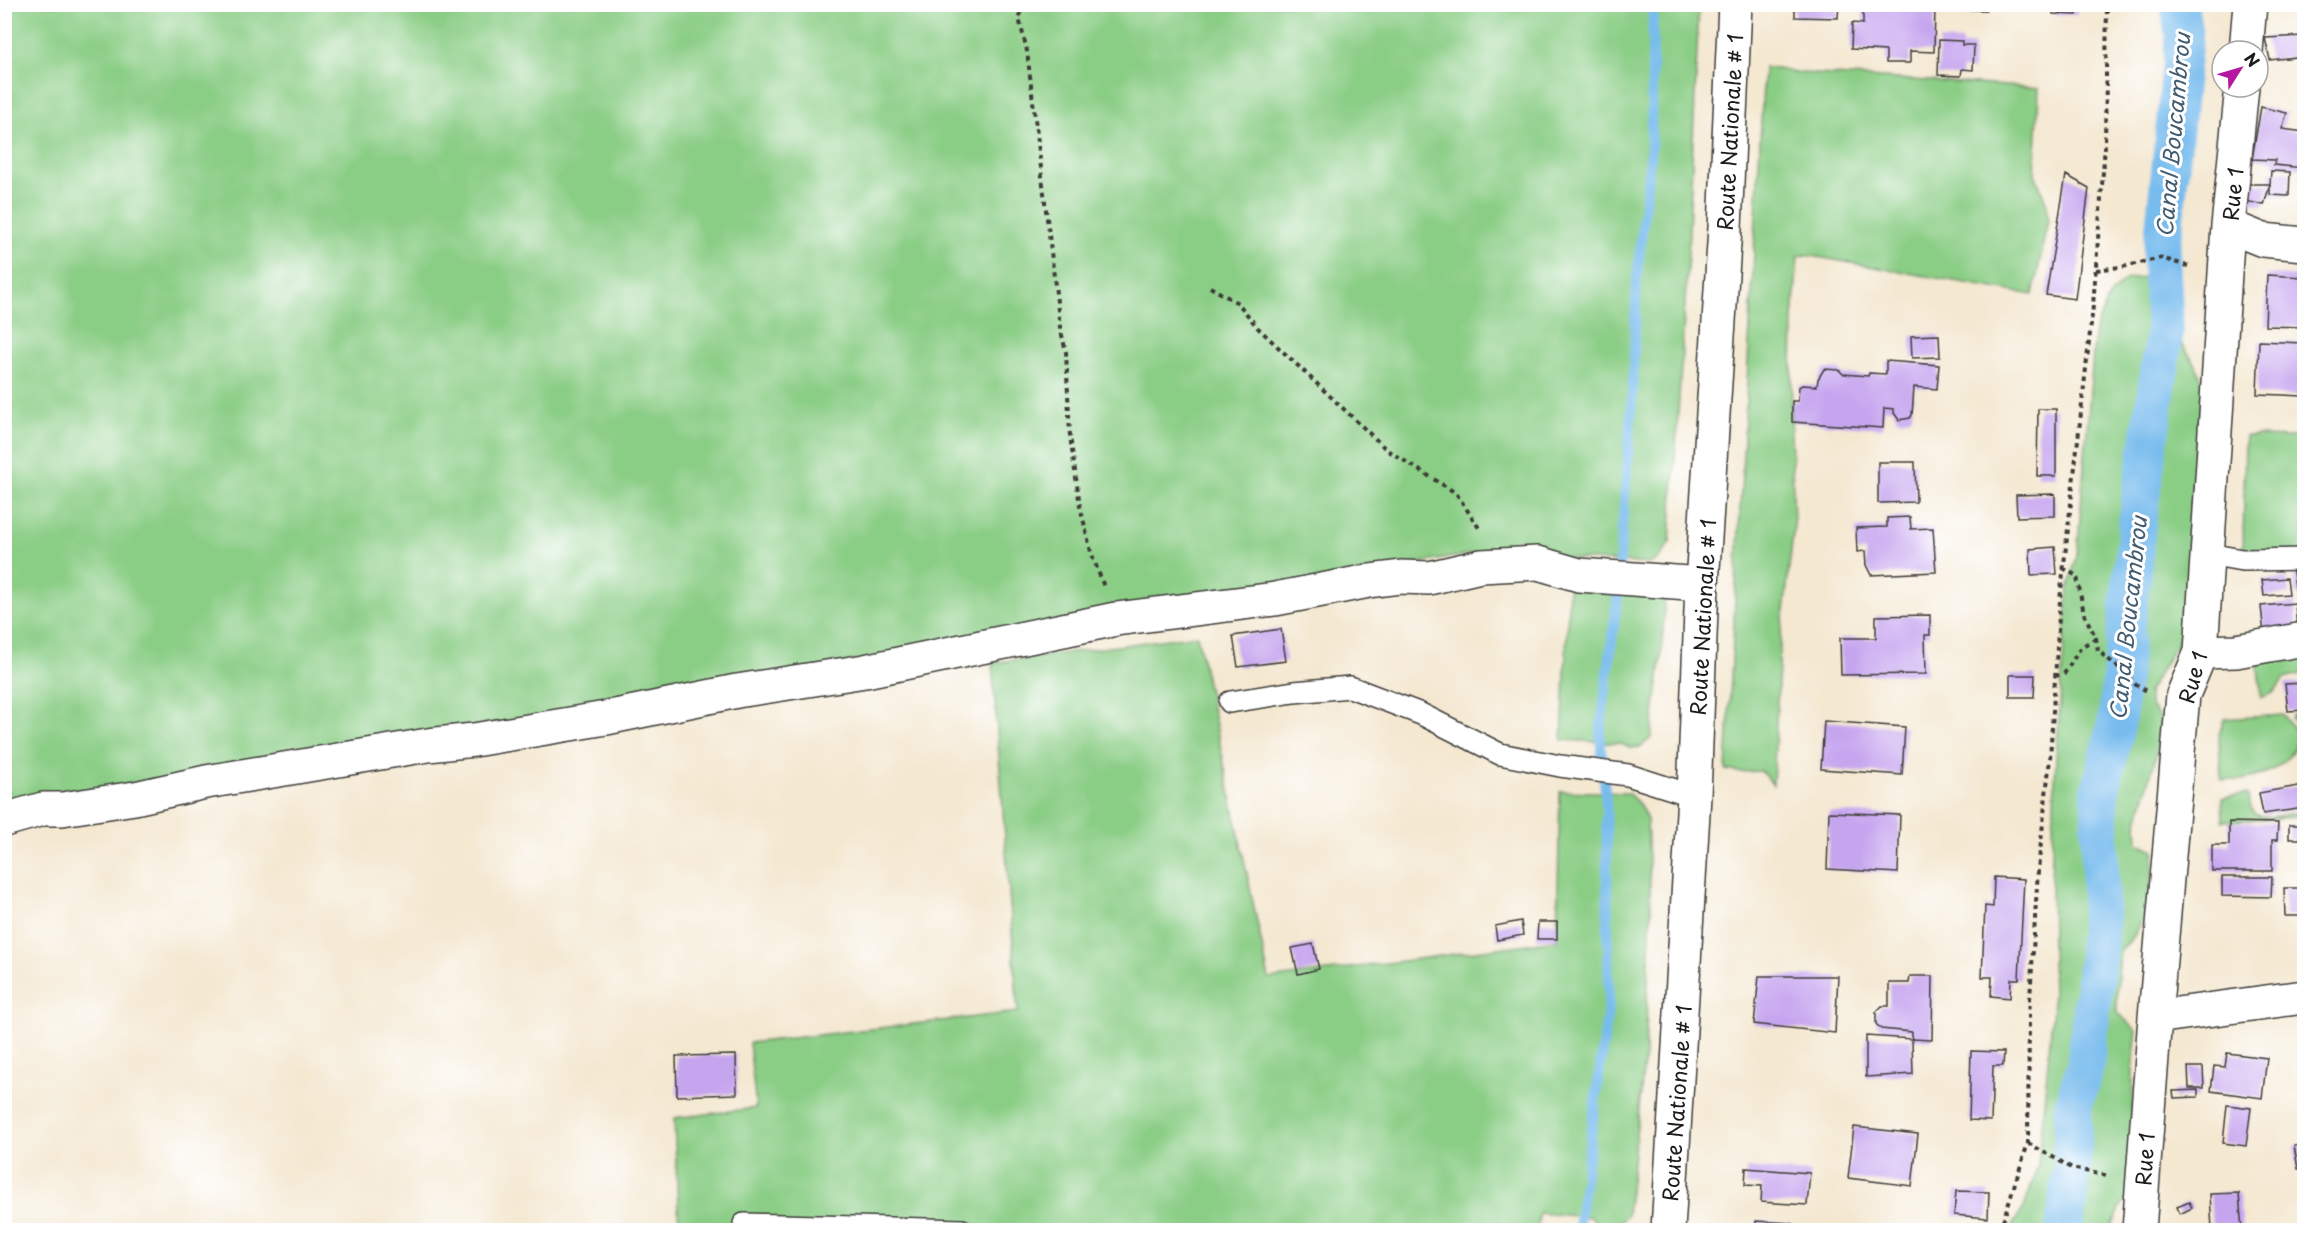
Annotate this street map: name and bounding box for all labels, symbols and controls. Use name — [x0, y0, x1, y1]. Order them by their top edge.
water label: Canal Boucambrou — [2147, 29, 2198, 238]
street label: Route Nationale # 1 — [1708, 33, 1750, 231]
north arrow — [2210, 39, 2270, 99]
text: N — [2239, 47, 2266, 72]
street label: Rue 1 — [2213, 166, 2251, 222]
water label: Canal Boucambrou — [2100, 512, 2154, 722]
street label: Route Nationale # 1 — [1681, 518, 1723, 716]
street label: Rue 1 — [2169, 647, 2215, 707]
street label: Route Nationale # 1 — [1653, 1004, 1699, 1202]
street label: Rue 1 — [2126, 1131, 2162, 1187]

